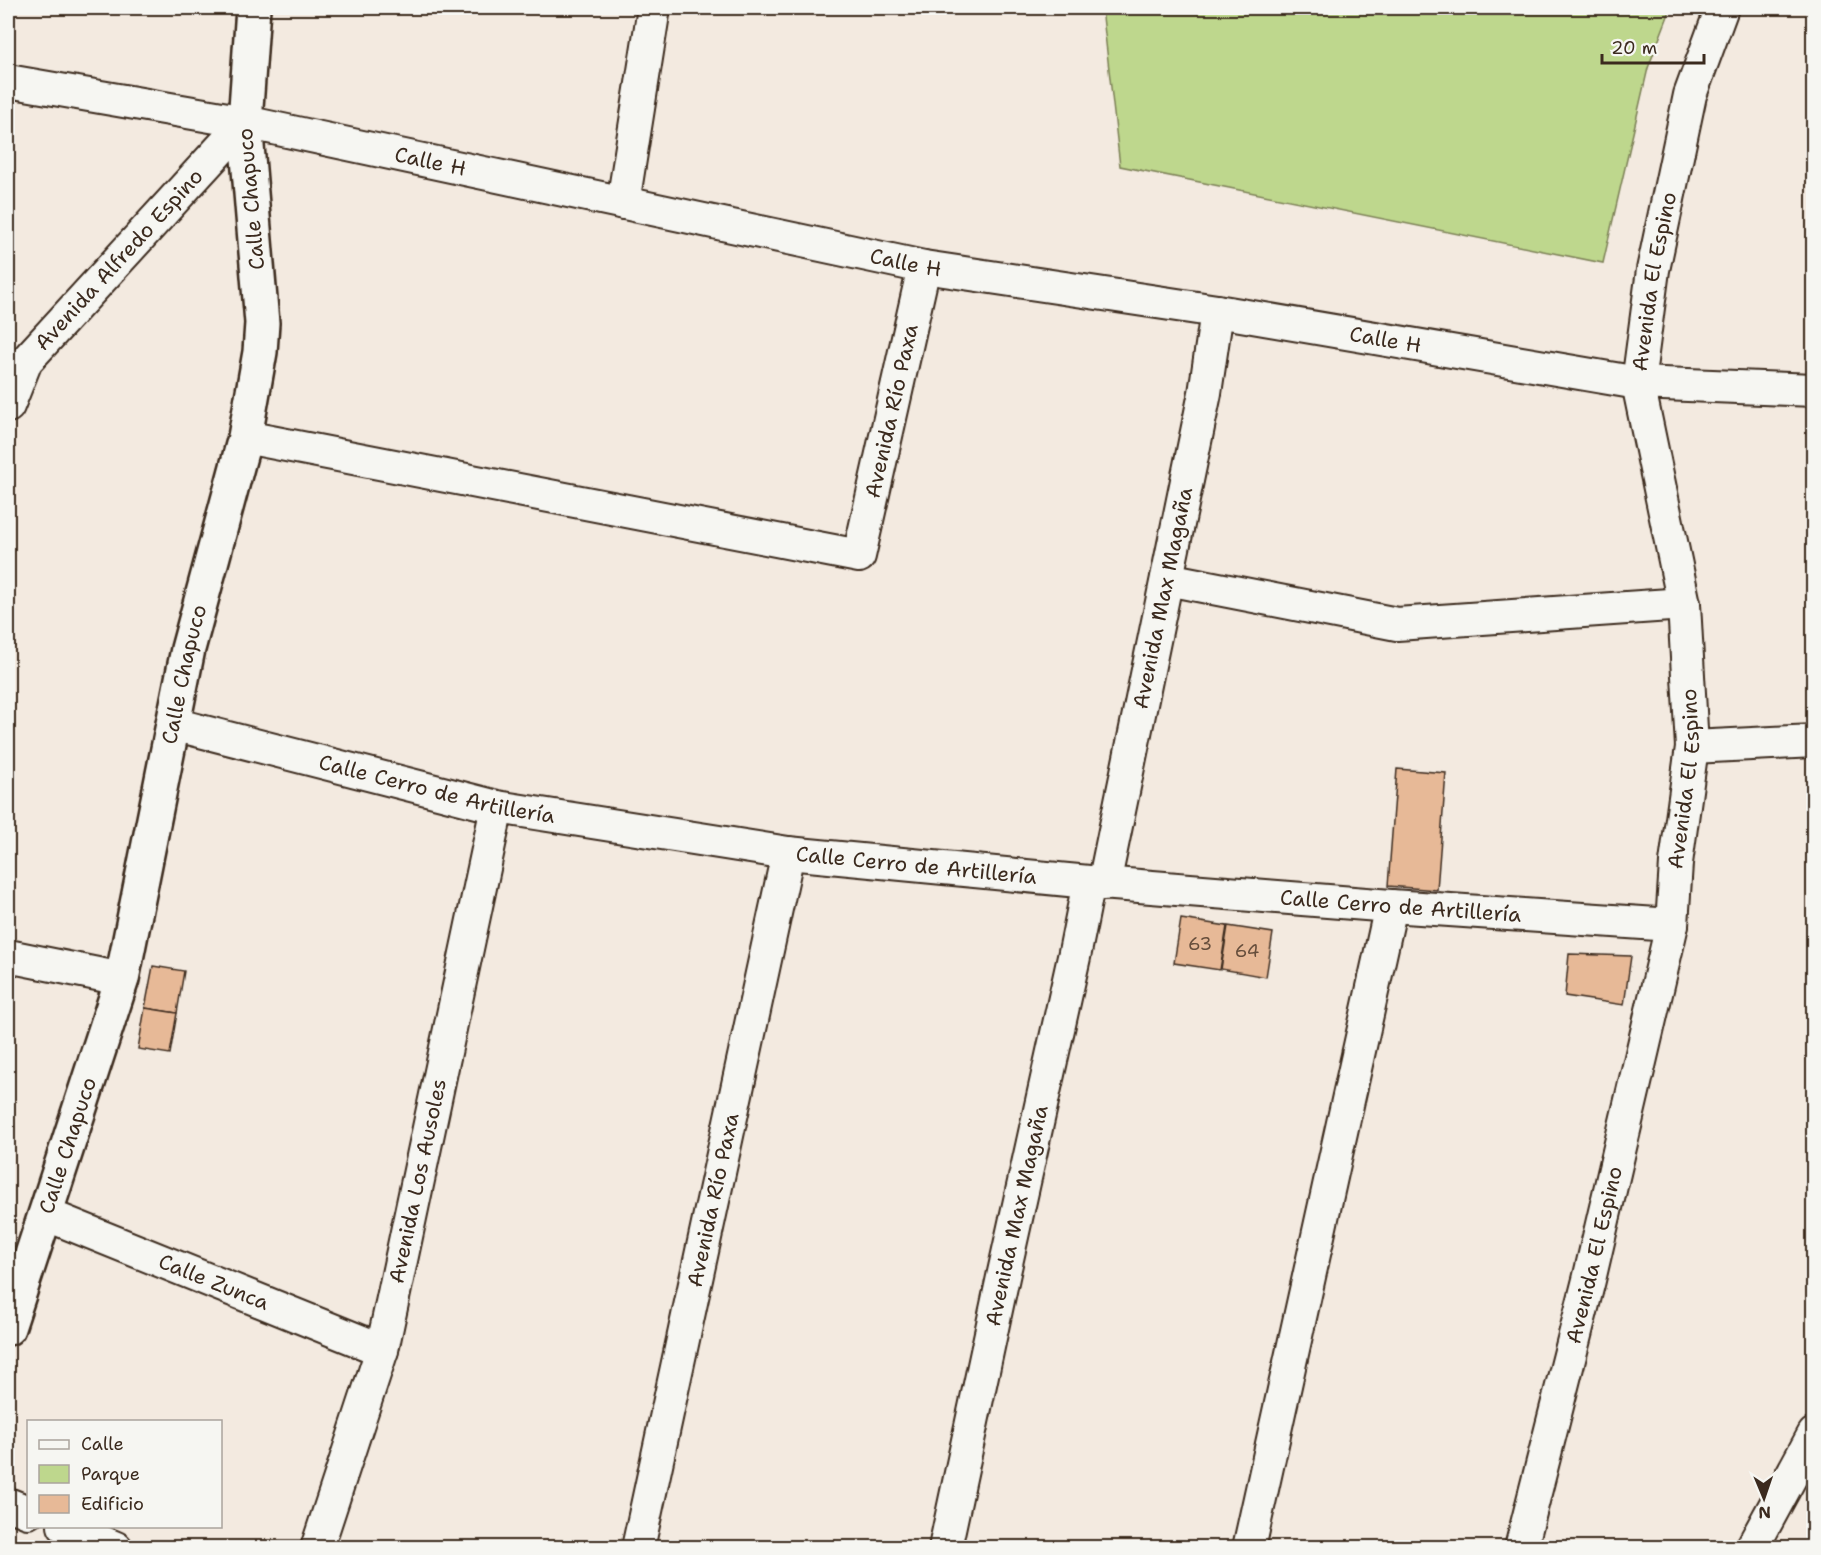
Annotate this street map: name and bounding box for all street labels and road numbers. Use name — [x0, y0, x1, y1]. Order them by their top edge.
street label: Calle Chapuco — [231, 127, 271, 271]
street label: Calle H — [392, 140, 469, 183]
street label: Avenida Alfredo Espino — [28, 163, 209, 356]
street label: Avenida El Espino — [1626, 189, 1683, 373]
street label: Calle H — [867, 242, 943, 283]
street label: Calle H — [1347, 320, 1424, 360]
street label: Avenida Río Paxa — [858, 321, 925, 501]
street label: Avenida Max Magaña — [1126, 485, 1199, 711]
street label: Calle Chapuco — [155, 601, 213, 747]
street label: Avenida El Espino — [1661, 688, 1707, 871]
street label: Calle Cerro de Artillería — [316, 748, 557, 830]
street label: Calle Cerro de Artillería — [795, 840, 1038, 891]
street label: Calle Cerro de Artillería — [1279, 883, 1522, 929]
street label: Calle Chapuco — [32, 1074, 103, 1217]
street label: Avenida Los Ausoles — [382, 1076, 453, 1286]
street label: Avenida Max Magaña — [979, 1102, 1055, 1329]
street label: Avenida Río Paxa — [681, 1110, 746, 1290]
street label: Avenida El Espino — [1559, 1164, 1629, 1347]
street label: Calle Zunca — [154, 1247, 273, 1317]

